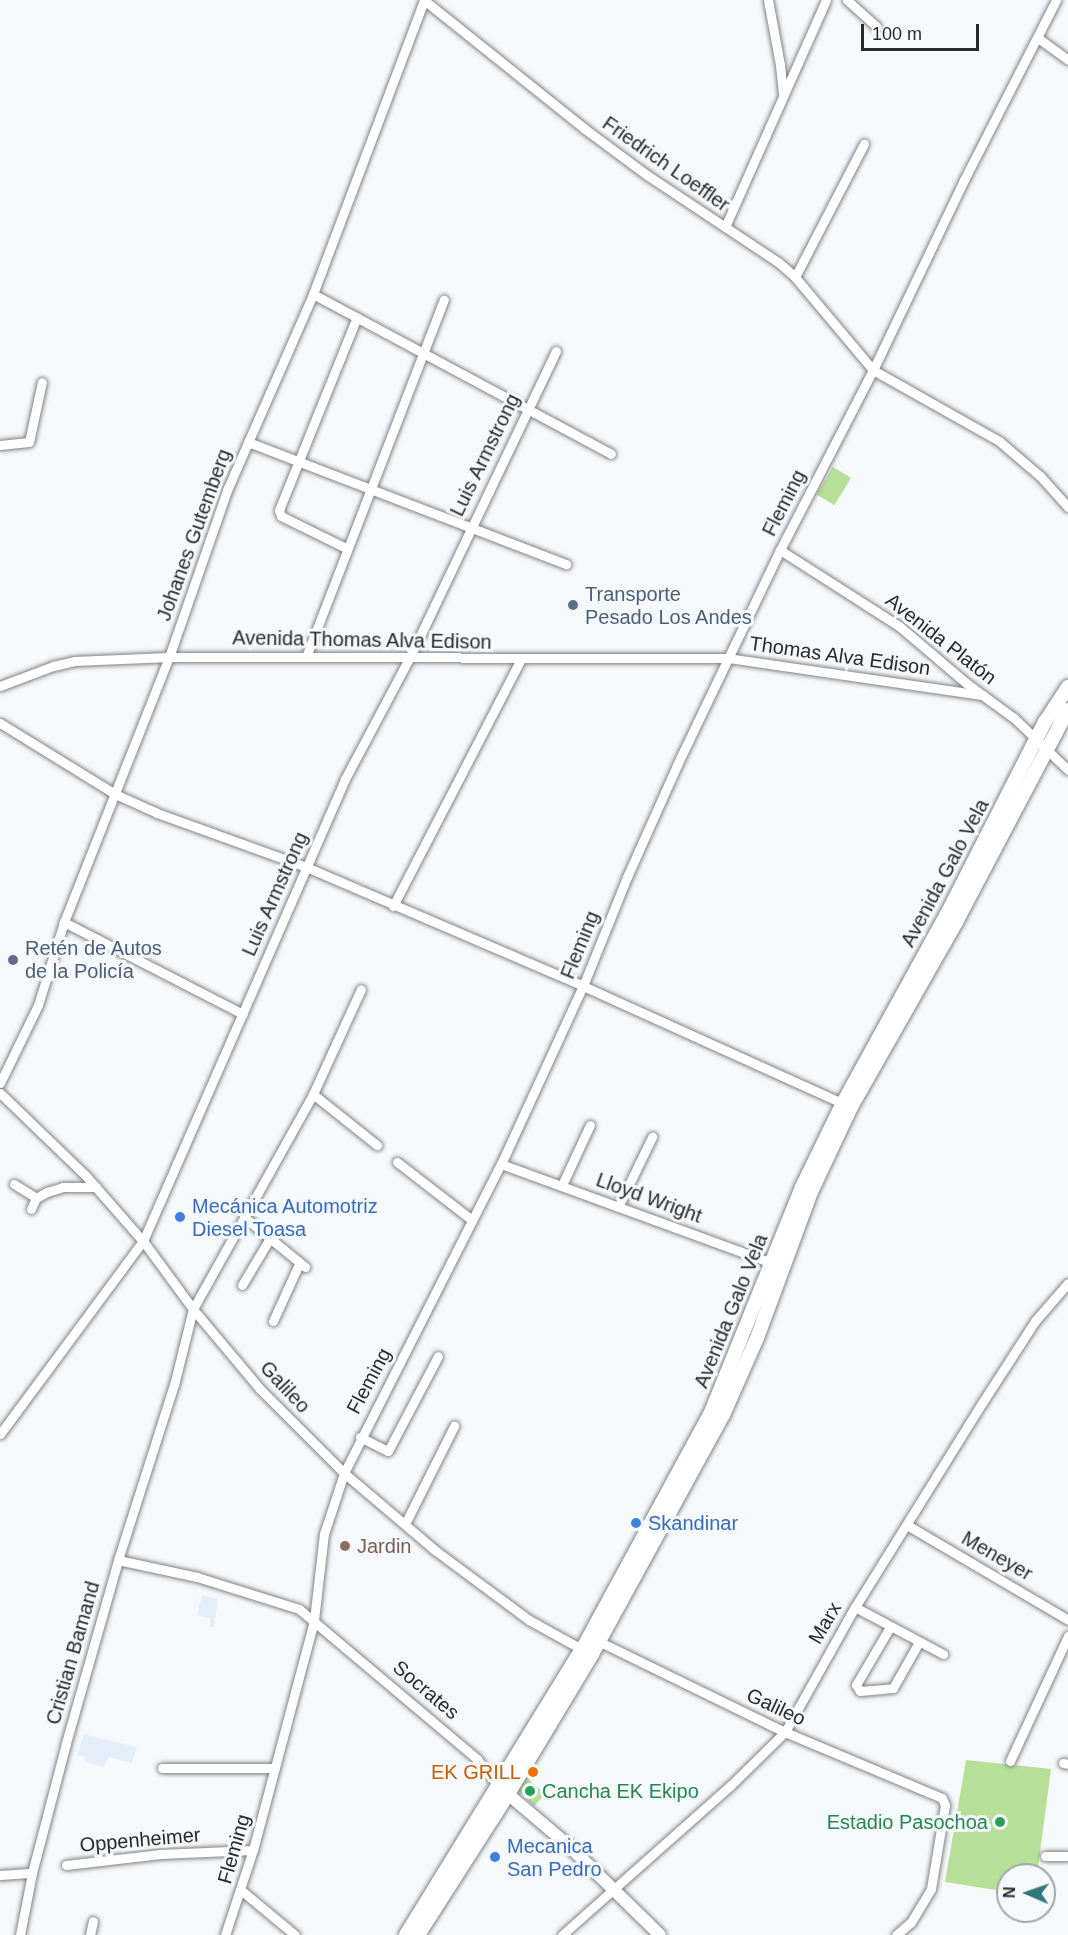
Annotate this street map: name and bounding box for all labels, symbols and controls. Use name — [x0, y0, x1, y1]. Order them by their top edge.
scale bar — [864, 12, 982, 50]
text: 100 m — [872, 24, 922, 44]
street label: Friedrich Loeffler — [598, 111, 734, 217]
street label: Luis Armstrong — [445, 389, 525, 521]
street label: Johanes Gutemberg — [152, 446, 236, 624]
street label: Fleming — [757, 466, 811, 540]
place label: Transporte Pesado Los Andes — [585, 582, 753, 629]
street label: Avenida Platón — [881, 588, 1001, 690]
marker: Transporte Pesado Los Andes — [566, 598, 580, 612]
street label: Avenida Thomas Alva Edison — [231, 626, 493, 654]
street label: Thomas Alva Edison — [748, 631, 932, 681]
street label: Avenida Galo Vela — [896, 795, 994, 951]
street label: Luis Armstrong — [237, 828, 313, 960]
street label: Fleming — [556, 908, 604, 982]
place label: Retén de Autos de la Policía — [25, 936, 163, 983]
marker: Retén de Autos de la Policía — [6, 953, 20, 967]
street label: Lloyd Wright — [593, 1168, 705, 1228]
place label: Mecánica Automotriz Diesel Toasa — [192, 1194, 379, 1241]
marker: Mecánica Automotriz Diesel Toasa — [173, 1210, 187, 1224]
street label: Avenida Galo Vela — [689, 1230, 773, 1392]
street label: Fleming — [342, 1344, 396, 1418]
street label: Galileo — [255, 1356, 315, 1418]
place label: Skandinar — [648, 1511, 738, 1535]
marker: Skandinar — [629, 1516, 643, 1530]
street label: Meneyer — [957, 1526, 1037, 1586]
place label: Jardin — [357, 1534, 411, 1558]
marker: Jardin — [338, 1539, 352, 1553]
street label: Cristian Bamand — [41, 1579, 105, 1727]
street label: Marx — [803, 1598, 847, 1648]
street label: Socrates — [388, 1655, 464, 1725]
street label: Galileo — [743, 1683, 809, 1731]
place label: EK GRILL — [431, 1760, 521, 1784]
marker: EK GRILL — [526, 1765, 540, 1779]
place label: Cancha EK Ekipo — [542, 1779, 699, 1803]
marker: Cancha EK Ekipo — [523, 1784, 537, 1798]
place label: Estadio Pasochoa — [827, 1810, 988, 1834]
street label: Fleming — [213, 1812, 255, 1886]
marker: Estadio Pasochoa — [993, 1815, 1007, 1829]
street label: Oppenheimer — [79, 1823, 201, 1857]
place label: Mecanica San Pedro — [507, 1834, 602, 1881]
marker: Mecanica San Pedro — [488, 1850, 502, 1864]
north arrow — [996, 1863, 1056, 1923]
text: N — [1001, 1886, 1018, 1898]

